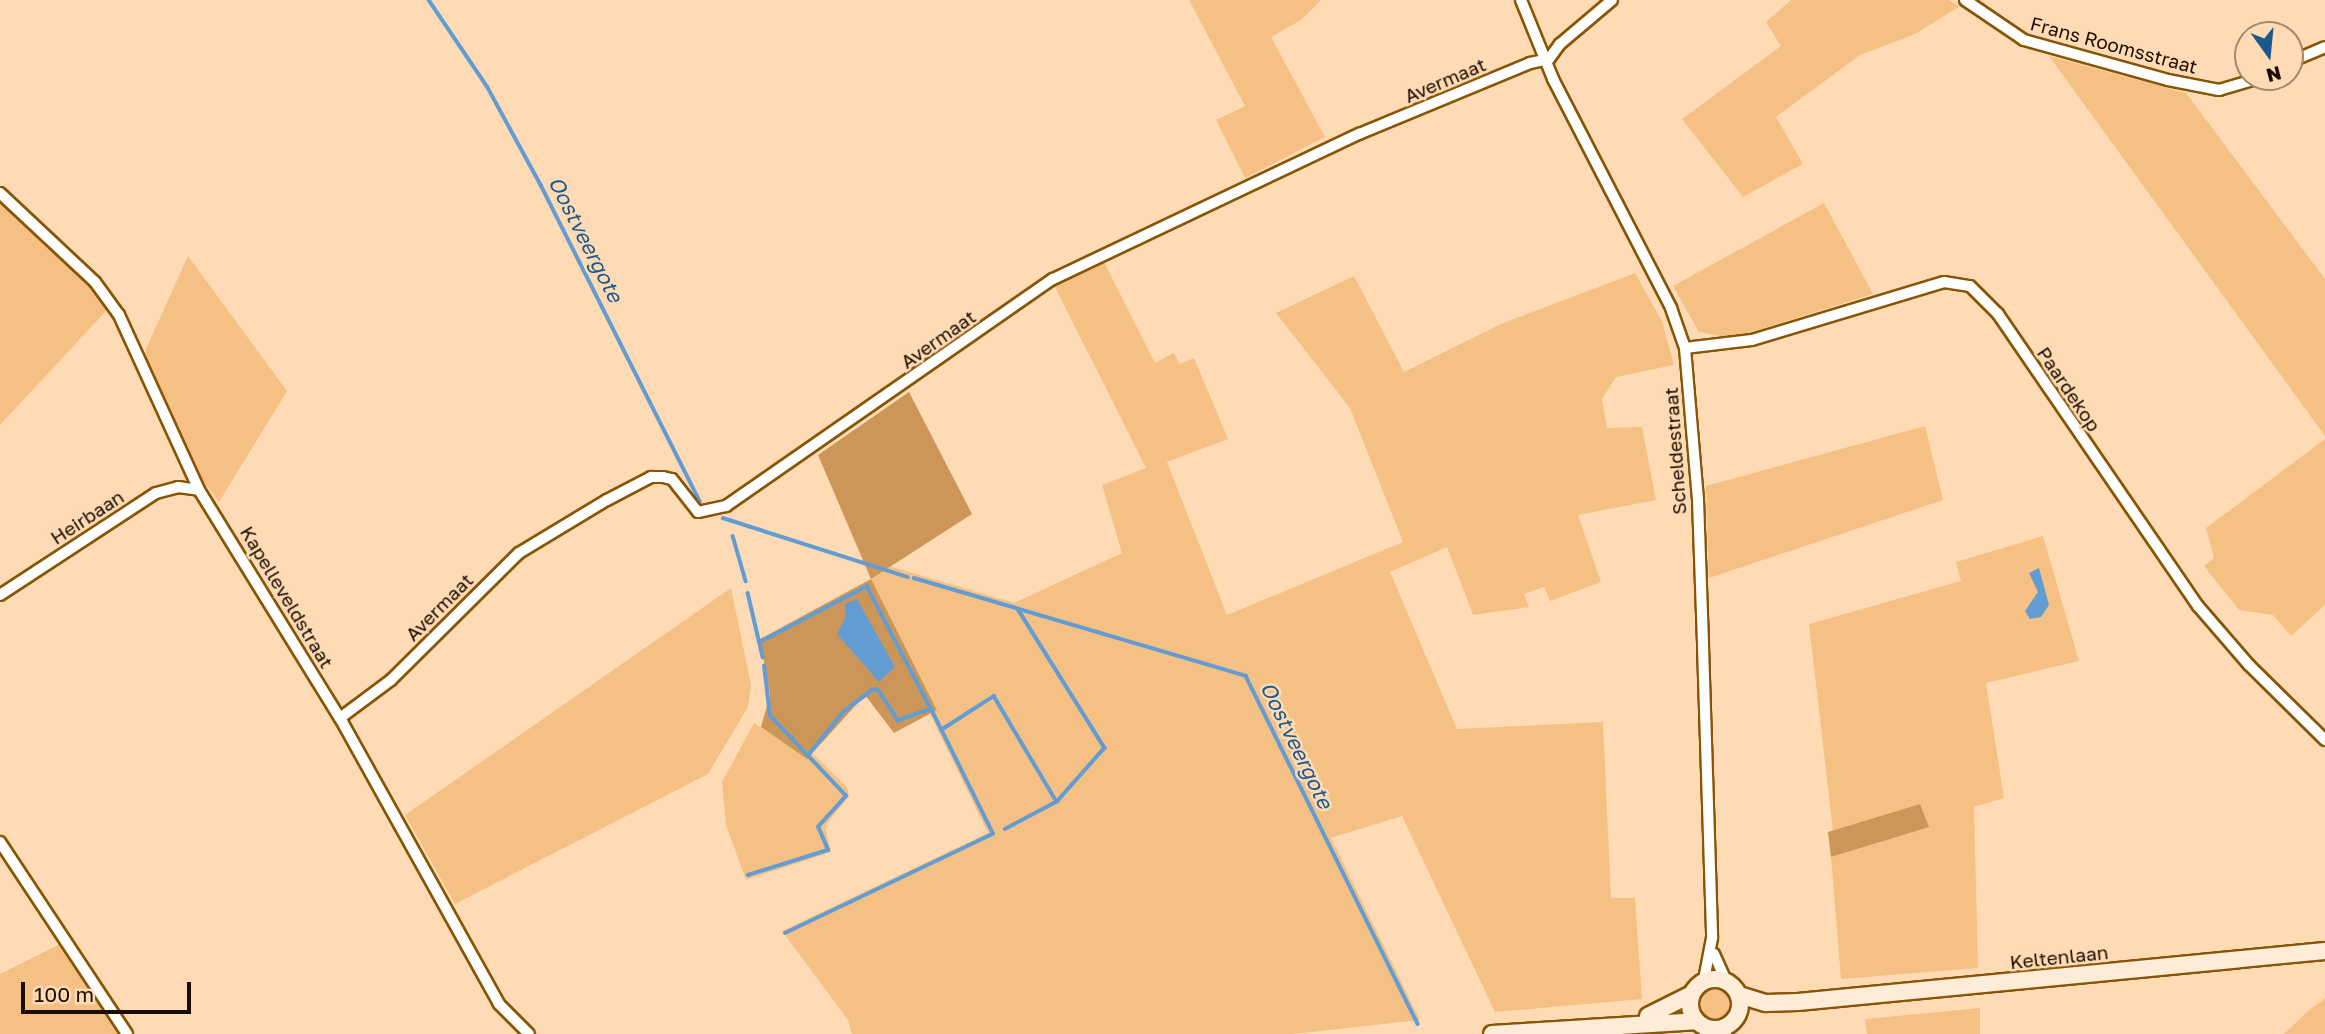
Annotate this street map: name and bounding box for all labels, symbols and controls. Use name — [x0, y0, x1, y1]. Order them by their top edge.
street label: Frans Roomsstraat — [2028, 12, 2200, 78]
north arrow — [2234, 21, 2304, 91]
street label: Avermaat — [1401, 53, 1489, 107]
text: N — [2264, 62, 2284, 88]
water label: Oostveergote — [543, 172, 629, 306]
street label: Avermaat — [896, 305, 980, 373]
street label: Paardekop — [2032, 342, 2106, 436]
street label: Scheldestraat — [1659, 387, 1691, 515]
street label: Heirbaan — [46, 485, 128, 549]
street label: Kapelleveldstraat — [236, 522, 338, 672]
street label: Avermaat — [401, 569, 477, 645]
water label: Oostveergote — [1255, 678, 1339, 812]
street label: Keltenlaan — [2009, 940, 2109, 974]
scale bar — [24, 968, 194, 1012]
text: 100 m — [34, 981, 94, 1007]

